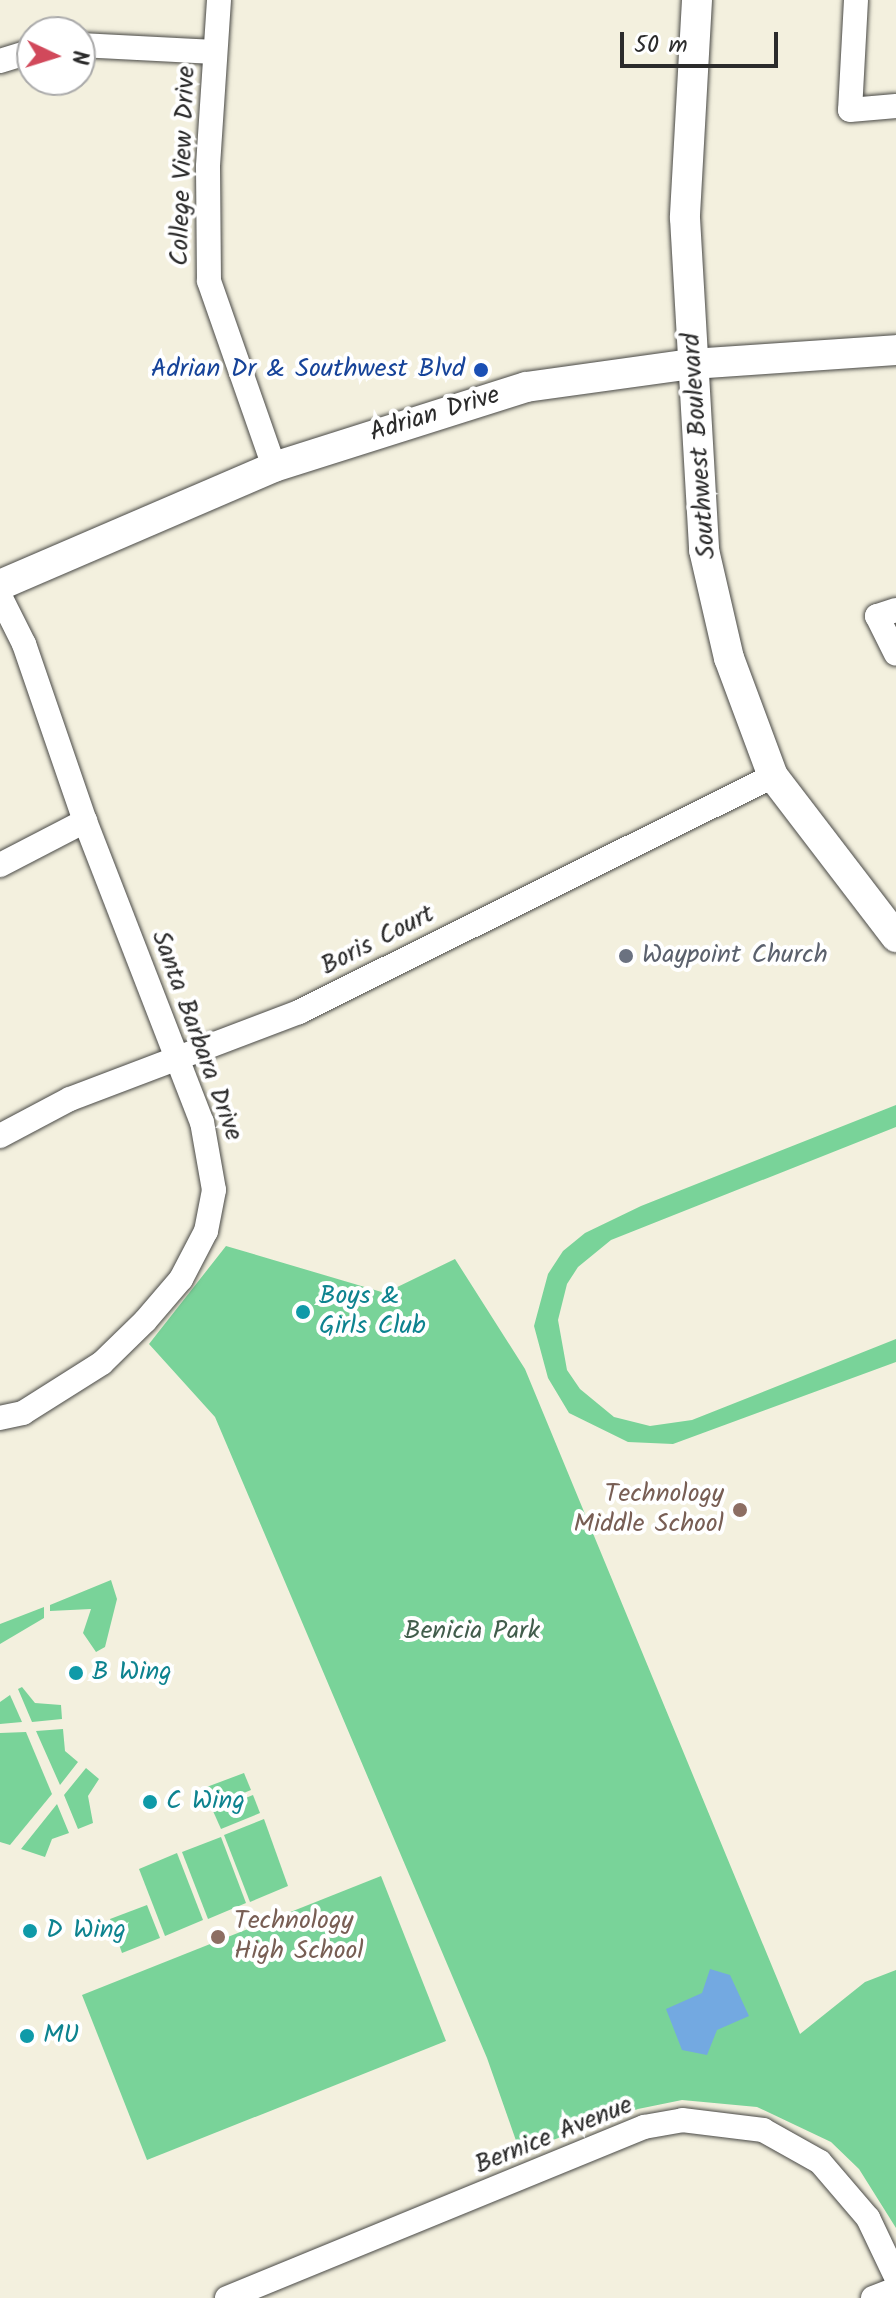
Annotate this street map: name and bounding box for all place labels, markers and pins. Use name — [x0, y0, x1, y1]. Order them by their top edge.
place label: Adrian Dr & Southwest Blvd — [151, 354, 465, 386]
marker: Adrian Dr & Southwest Blvd — [472, 361, 490, 379]
place label: Waypoint Church — [642, 940, 828, 972]
marker: Waypoint Church — [617, 947, 635, 965]
place label: Boys & Girls Club — [319, 1281, 426, 1342]
marker: Boys & Girls Club — [294, 1303, 312, 1321]
place label: Technology Middle School — [574, 1479, 724, 1540]
marker: Technology Middle School — [731, 1501, 749, 1519]
place label: B Wing — [92, 1657, 172, 1689]
marker: B Wing — [67, 1664, 85, 1682]
place label: C Wing — [166, 1786, 245, 1818]
marker: C Wing — [141, 1793, 159, 1811]
place label: Technology High School — [234, 1906, 364, 1968]
place label: D Wing — [46, 1915, 126, 1947]
marker: D Wing — [21, 1922, 39, 1940]
marker: Technology High School — [209, 1928, 227, 1946]
place label: MU — [43, 2020, 79, 2052]
marker: MU — [18, 2027, 36, 2045]

